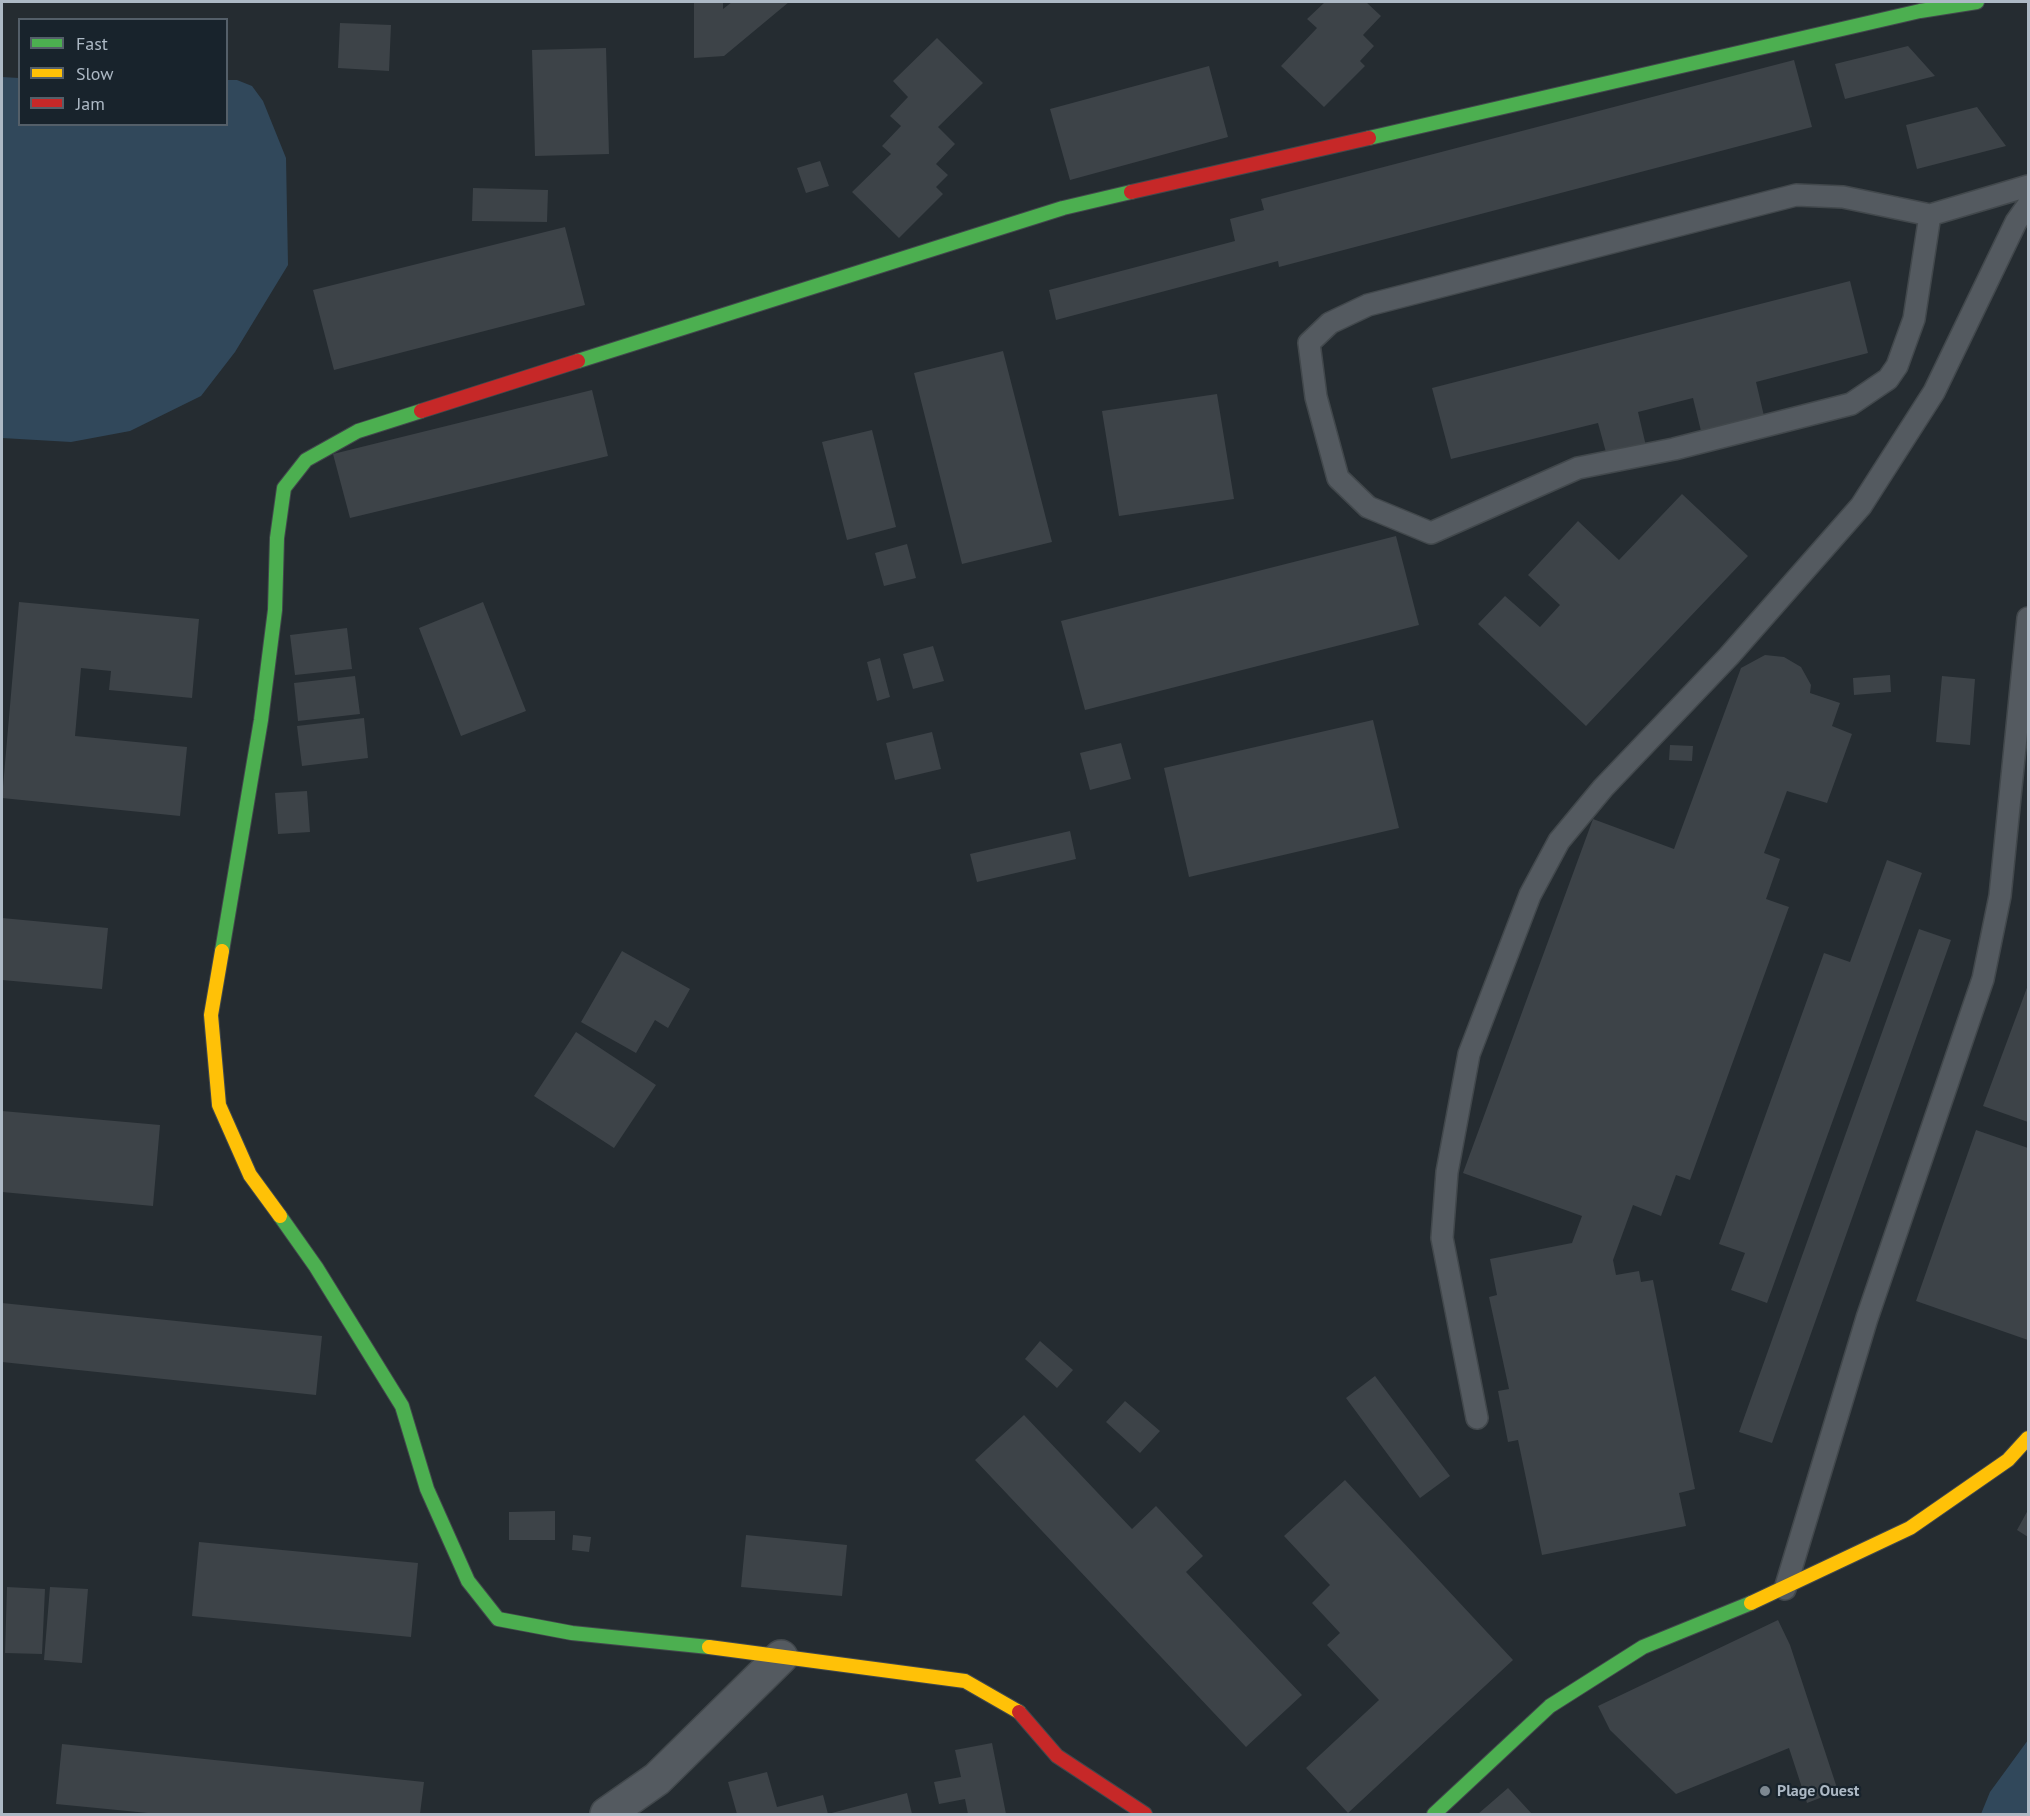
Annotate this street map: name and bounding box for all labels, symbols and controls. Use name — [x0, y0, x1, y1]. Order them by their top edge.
legend — [18, 18, 228, 126]
text: Fast — [76, 32, 108, 55]
text: Slow — [76, 62, 114, 85]
text: Jam — [76, 92, 105, 115]
place label: Plage Ouest — [1777, 1781, 1859, 1801]
marker: Plage Ouest — [1758, 1784, 1772, 1798]

